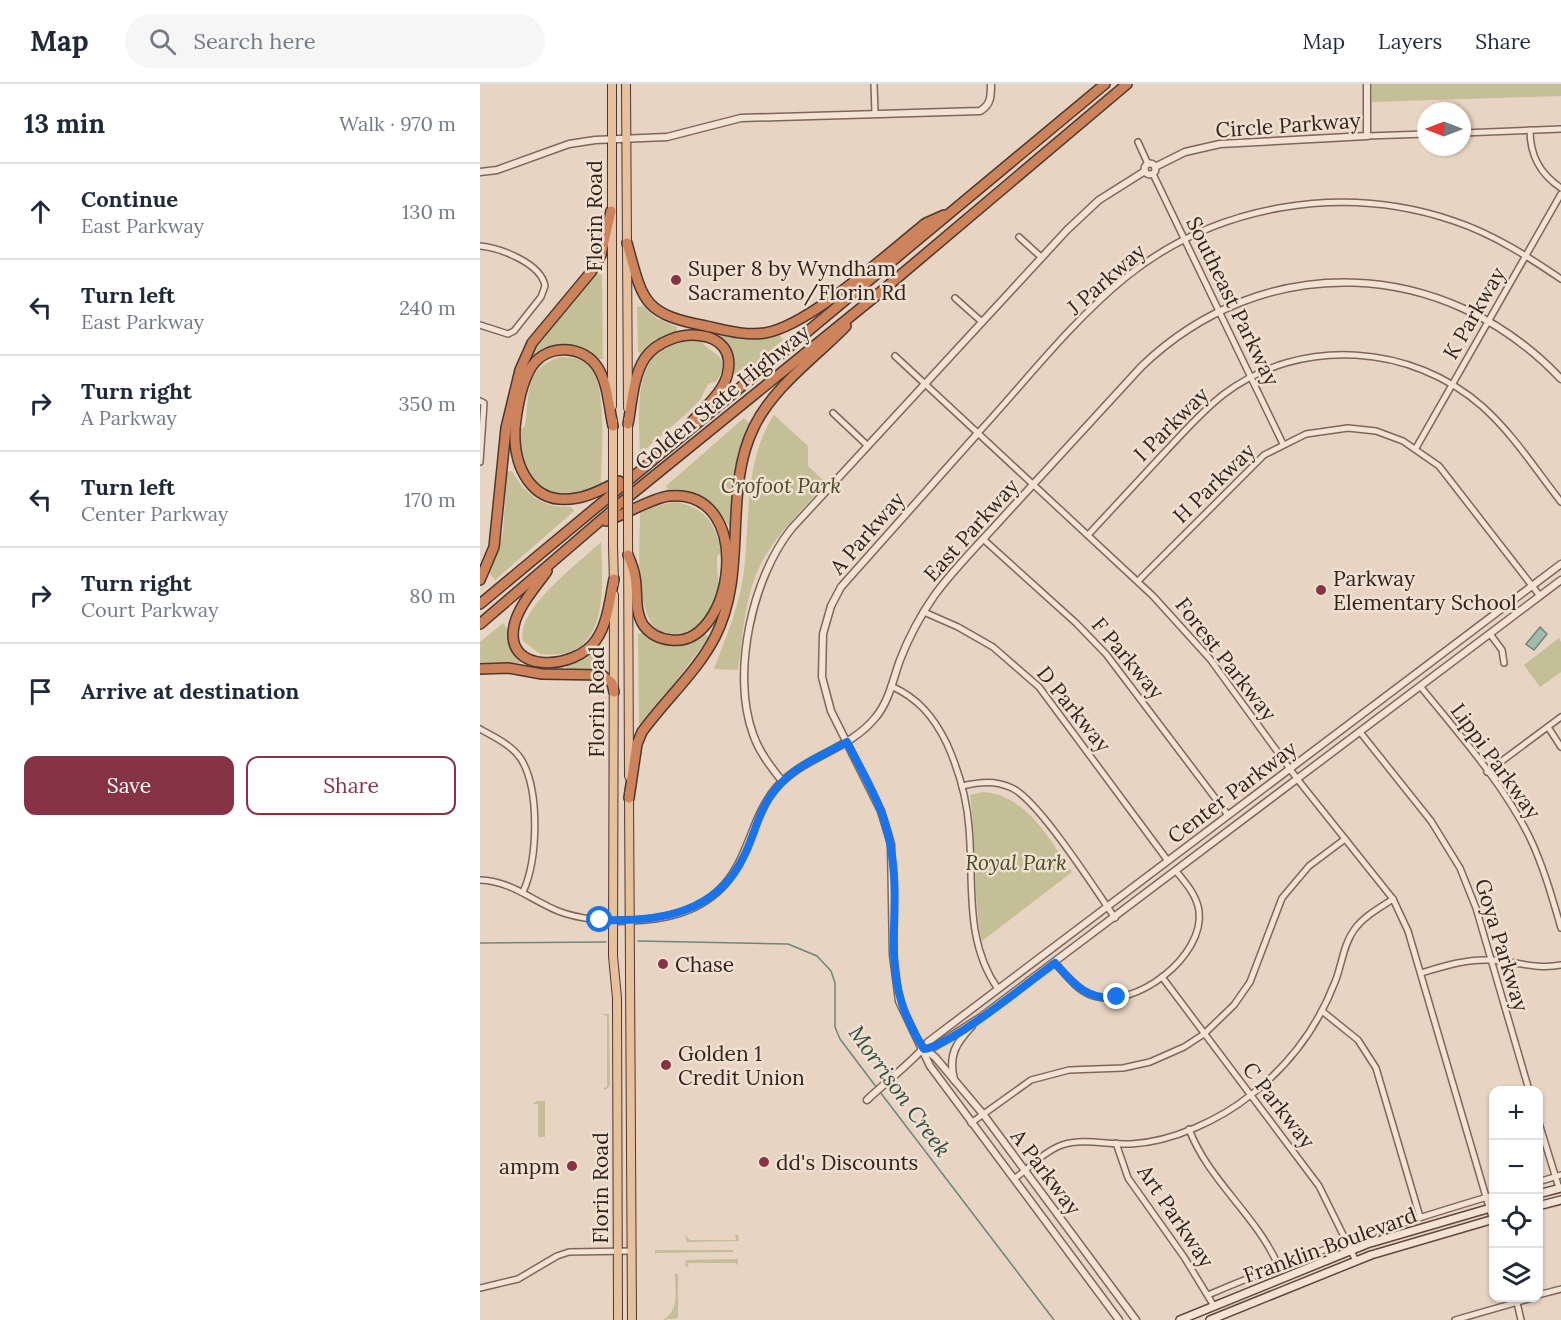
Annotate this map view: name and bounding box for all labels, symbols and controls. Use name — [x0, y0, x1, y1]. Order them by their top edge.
search box — [125, 14, 545, 68]
text: Map — [30, 23, 89, 59]
icon: search — [146, 25, 179, 58]
text: Search here — [194, 27, 316, 55]
text: Map — [1302, 28, 1345, 55]
text: Layers — [1378, 28, 1442, 55]
text: Share — [1475, 28, 1531, 55]
north arrow — [1417, 102, 1471, 156]
street label: Circle Parkway — [1215, 106, 1361, 144]
text: 13 min — [24, 107, 105, 140]
text: Walk · 970 m — [339, 111, 456, 136]
street label: Florin Road — [581, 160, 608, 272]
text: Continue — [81, 185, 178, 213]
icon: ahead — [24, 195, 57, 228]
text: 130 m — [402, 199, 456, 224]
street label: Southeast Parkway — [1180, 212, 1286, 390]
text: East Parkway — [81, 213, 204, 238]
street label: J Parkway — [1060, 238, 1151, 321]
place label: Super 8 by Wyndham Sacramento/Florin Rd — [688, 255, 907, 306]
street label: K Parkway — [1437, 262, 1511, 364]
marker: Super 8 by Wyndham Sacramento/Florin Rd — [669, 273, 683, 287]
text: Turn left — [81, 281, 175, 309]
icon: left — [24, 291, 57, 324]
text: 240 m — [399, 295, 456, 320]
text: East Parkway — [81, 309, 204, 334]
street label: Golden State Highway — [629, 318, 815, 476]
text: Turn right — [81, 377, 192, 405]
street label: I Parkway — [1128, 381, 1214, 467]
icon: right — [24, 387, 57, 420]
text: 350 m — [398, 391, 456, 416]
text: A Parkway — [81, 405, 177, 430]
street label: H Parkway — [1167, 437, 1261, 529]
park label: Crofoot Park — [721, 472, 841, 499]
text: Turn left — [81, 473, 175, 501]
street label: East Parkway — [918, 473, 1024, 587]
icon: left — [24, 483, 57, 516]
street label: A Parkway — [823, 486, 910, 581]
text: 170 m — [404, 487, 456, 512]
text: Center Parkway — [81, 501, 228, 526]
place label: Parkway Elementary School — [1333, 565, 1517, 616]
text: Turn right — [81, 569, 192, 597]
icon: right — [24, 579, 57, 612]
text: 80 m — [409, 583, 456, 608]
marker: Parkway Elementary School — [1314, 583, 1328, 597]
street label: Forest Parkway — [1169, 592, 1283, 726]
text: Court Parkway — [81, 597, 219, 622]
street label: F Parkway — [1086, 611, 1170, 705]
street label: Florin Road — [583, 646, 610, 758]
street label: D Parkway — [1031, 660, 1117, 758]
icon: arrive — [24, 675, 57, 708]
text: Arrive at destination — [81, 677, 299, 705]
street label: Lippi Parkway — [1445, 698, 1547, 824]
street label: Center Parkway — [1162, 735, 1302, 849]
button: Save — [24, 756, 234, 815]
button: Share — [246, 756, 456, 815]
park label: Royal Park — [965, 849, 1067, 876]
street label: Goya Parkway — [1469, 875, 1535, 1015]
route start — [586, 906, 612, 932]
place label: Chase — [675, 951, 734, 978]
marker: Chase — [656, 957, 670, 971]
route end — [1103, 983, 1129, 1009]
water label: Morrison Creek — [843, 1020, 957, 1162]
place label: Golden 1 Credit Union — [678, 1040, 805, 1091]
street label: C Parkway — [1237, 1056, 1321, 1154]
marker: Golden 1 Credit Union — [659, 1058, 673, 1072]
map controls — [1489, 1086, 1543, 1302]
button: + — [1489, 1086, 1543, 1140]
street label: A Parkway — [1004, 1123, 1087, 1220]
street label: Florin Road — [587, 1132, 614, 1244]
button: − — [1489, 1140, 1543, 1194]
place label: dd's Discounts — [776, 1149, 918, 1176]
place label: ampm — [499, 1153, 560, 1180]
marker: dd's Discounts — [757, 1155, 771, 1169]
marker: ampm — [565, 1159, 579, 1173]
street label: Art Parkway — [1131, 1159, 1220, 1272]
button: locate — [1489, 1194, 1543, 1248]
street label: Franklin Boulevard — [1240, 1201, 1420, 1289]
button: layers — [1489, 1248, 1543, 1302]

